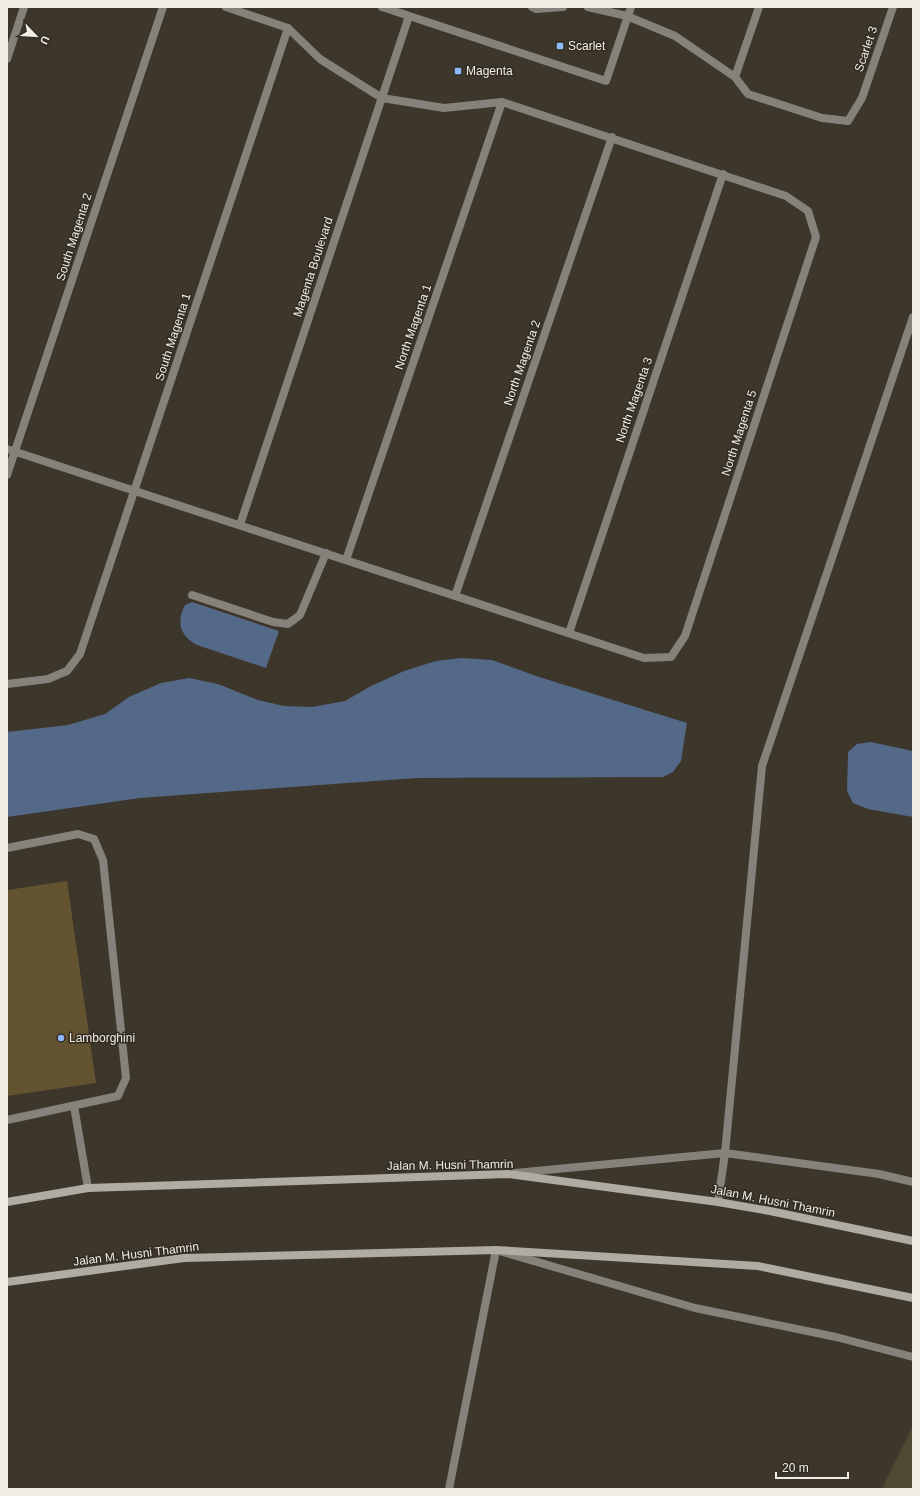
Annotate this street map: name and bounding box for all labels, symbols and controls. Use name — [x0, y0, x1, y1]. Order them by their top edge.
north arrow — [16, 16, 56, 56]
street label: Scarlet 3 — [852, 24, 880, 74]
text: U — [38, 34, 52, 46]
place label: Scarlet — [568, 39, 606, 53]
marker: Scarlet — [555, 41, 565, 51]
place label: Magenta — [466, 64, 513, 78]
marker: Magenta — [453, 66, 463, 76]
street label: South Magenta 2 — [53, 191, 95, 283]
street label: Magenta Boulevard — [290, 215, 336, 319]
street label: North Magenta 1 — [392, 282, 434, 372]
street label: South Magenta 1 — [152, 291, 194, 383]
street label: North Magenta 2 — [501, 318, 543, 408]
street label: North Magenta 3 — [613, 355, 655, 445]
street label: North Magenta 5 — [719, 388, 760, 478]
place label: Lamborghini — [69, 1031, 135, 1045]
marker: Lamborghini — [56, 1033, 66, 1043]
street label: Jalan M. Husni Thamrin — [387, 1157, 513, 1173]
street label: Jalan M. Husni Thamrin — [710, 1182, 836, 1220]
street label: Jalan M. Husni Thamrin — [72, 1239, 200, 1269]
scale bar — [776, 1454, 848, 1480]
text: 20 m — [782, 1461, 809, 1475]

